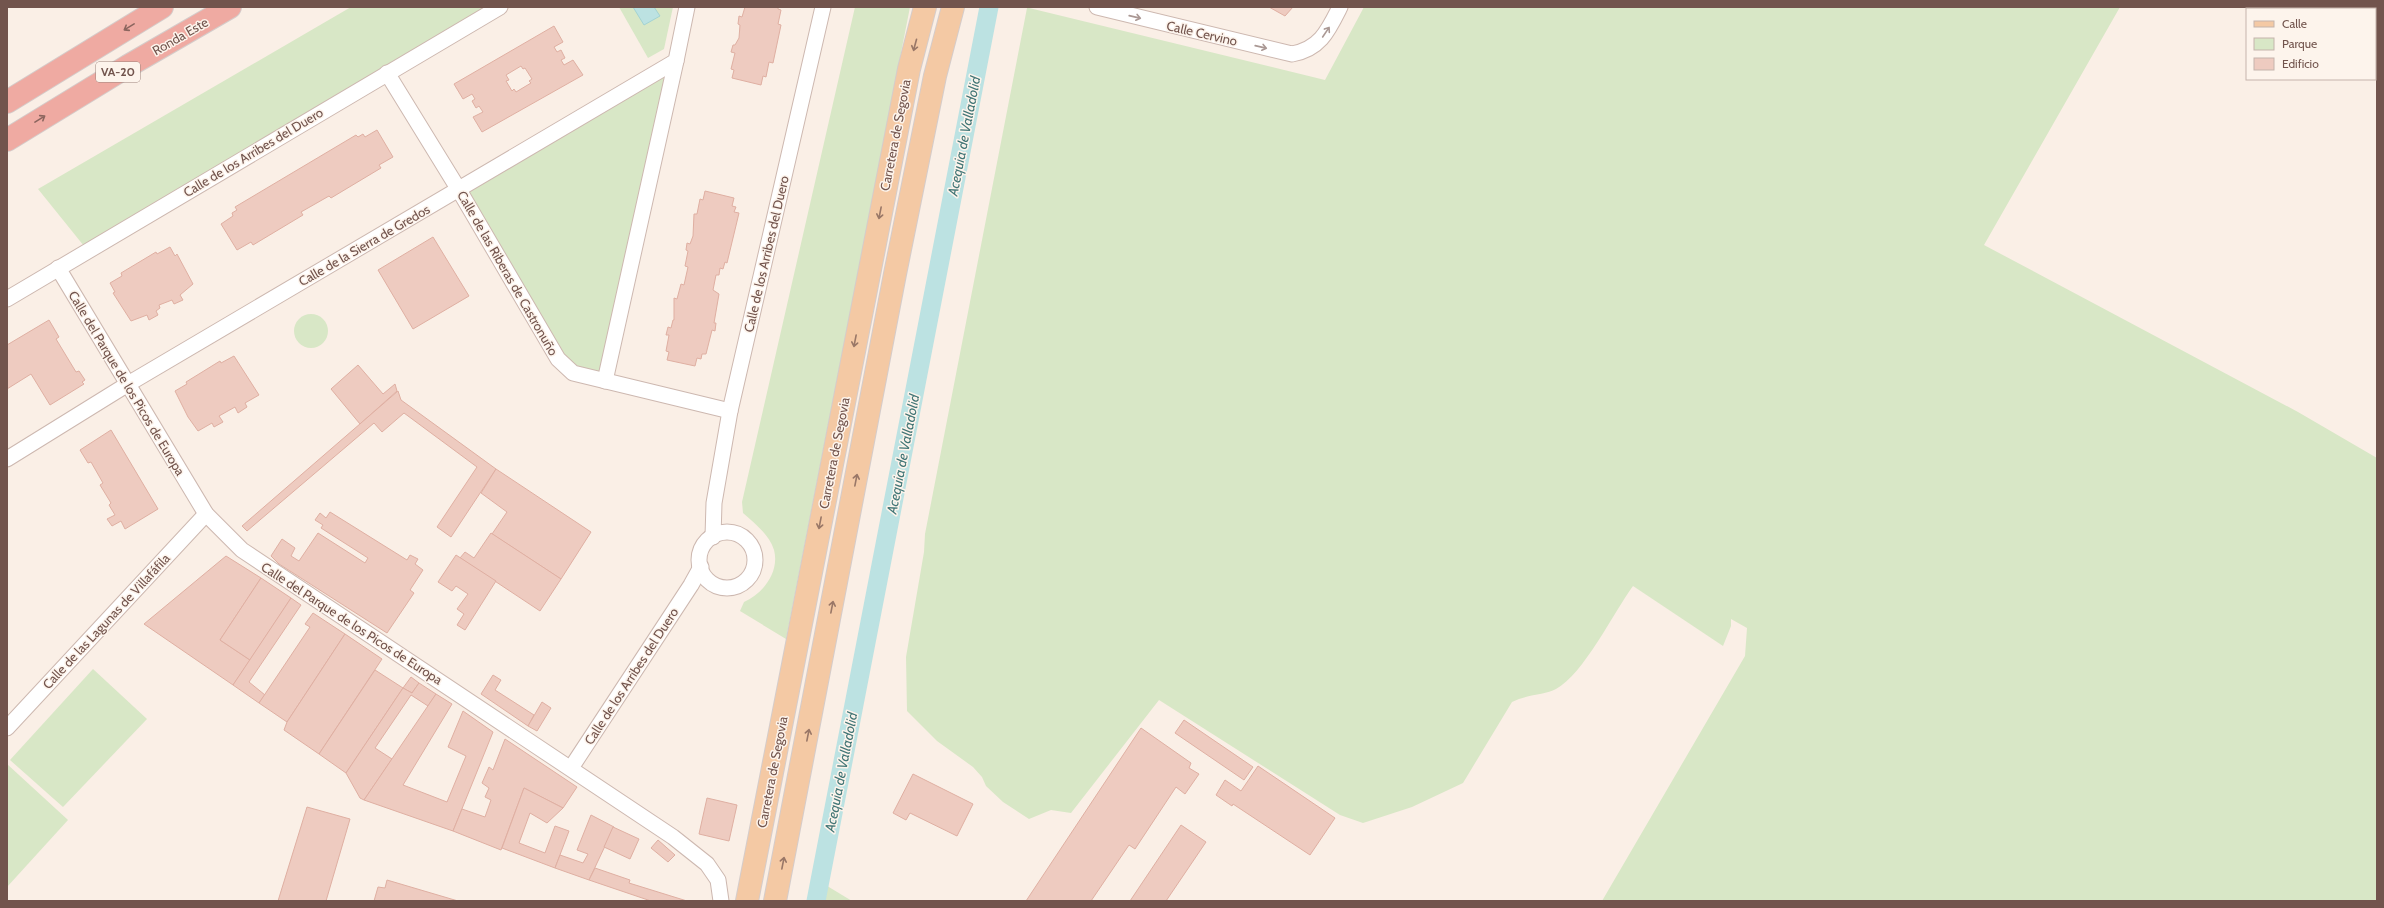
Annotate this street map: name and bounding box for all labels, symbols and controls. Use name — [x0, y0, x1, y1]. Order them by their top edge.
legend — [2246, 8, 2376, 80]
street label: Ronda Este — [149, 13, 211, 58]
one-way arrow — [1128, 14, 1141, 22]
text: Calle — [2282, 16, 2307, 31]
street label: Calle Cervino — [1165, 17, 1239, 49]
one-way arrow — [123, 24, 135, 32]
one-way arrow — [1322, 26, 1331, 37]
text: Parque — [2282, 36, 2317, 51]
one-way arrow — [911, 38, 918, 51]
one-way arrow — [1254, 44, 1267, 52]
text: Edificio — [2282, 56, 2319, 71]
road number: VA-20 — [96, 62, 140, 82]
water label: Acequia de Valladolid — [943, 74, 985, 198]
street label: Carretera de Segovia — [876, 77, 914, 192]
street label: Calle de los Arribes del Duero — [180, 104, 326, 200]
one-way arrow — [34, 115, 45, 123]
street label: Calle de los Arribes del Duero — [740, 174, 792, 334]
street label: Calle de las Riberas de Castronuño — [454, 188, 562, 358]
street label: Calle de la Sierra de Gredos — [296, 201, 433, 289]
one-way arrow — [876, 206, 884, 219]
street label: Calle del Parque de los Picos de Europa — [65, 288, 189, 479]
one-way arrow — [851, 334, 859, 347]
water label: Acequia de Valladolid — [882, 392, 924, 516]
street label: Carretera de Segovia — [815, 395, 853, 510]
one-way arrow — [853, 474, 861, 487]
one-way arrow — [816, 516, 824, 529]
street label: Calle de las Lagunas de Villafáfila — [39, 549, 174, 692]
street label: Calle del Parque de los Picos de Europa — [258, 558, 446, 688]
one-way arrow — [828, 601, 836, 614]
street label: Calle de los Arribes del Duero — [581, 605, 681, 747]
water label: Acequia de Valladolid — [820, 710, 862, 834]
street label: Carretera de Segovia — [753, 714, 791, 829]
one-way arrow — [804, 729, 812, 742]
one-way arrow — [779, 857, 787, 870]

